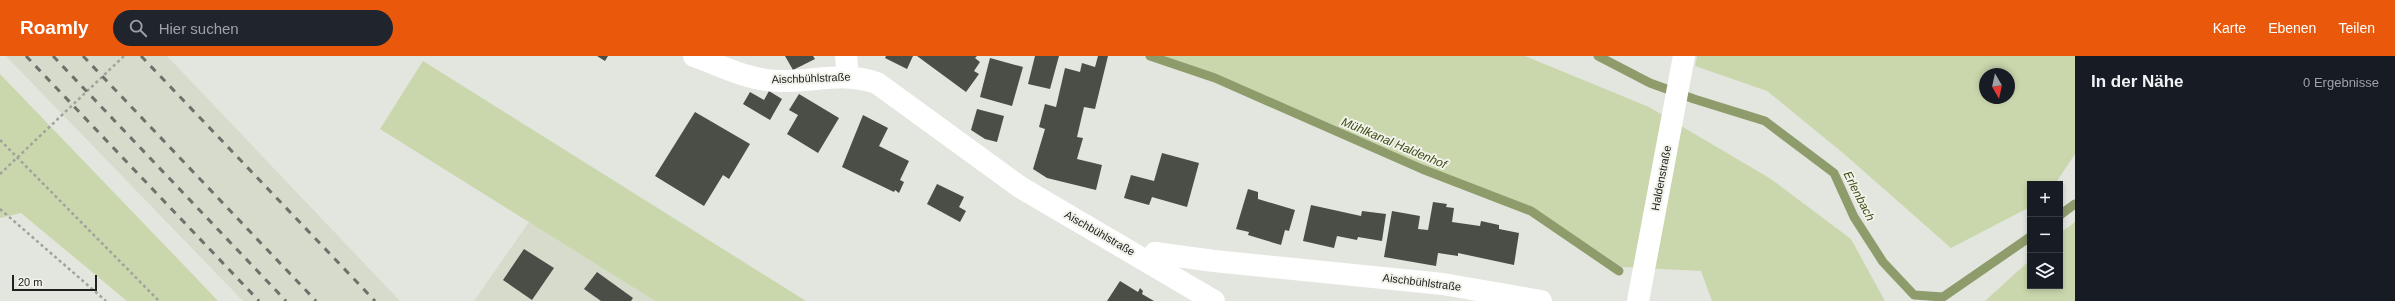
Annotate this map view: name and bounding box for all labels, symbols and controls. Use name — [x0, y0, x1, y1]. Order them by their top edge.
search box — [113, 10, 393, 46]
text: Roamly — [20, 17, 89, 38]
icon: search — [127, 17, 149, 39]
text: Hier suchen — [159, 20, 239, 37]
text: Karte — [2213, 20, 2246, 36]
text: Ebenen — [2268, 20, 2316, 36]
text: Teilen — [2338, 20, 2375, 36]
north arrow — [1979, 68, 2015, 104]
street label: Aischbühlstraße — [771, 71, 851, 85]
text: In der Nähe — [2091, 72, 2184, 91]
text: 0 Ergebnisse — [2303, 75, 2379, 90]
water label: Mühlkanal Haldenhof — [1339, 115, 1450, 172]
street label: Haldenstraße — [1649, 144, 1673, 212]
water label: Erlenbach — [1840, 169, 1878, 224]
map controls — [2027, 181, 2063, 289]
button: + — [2027, 181, 2063, 217]
street label: Aischbühlstraße — [1063, 208, 1137, 258]
button: − — [2027, 217, 2063, 253]
button: layers — [2027, 253, 2063, 289]
street label: Aischbühlstraße — [1382, 271, 1462, 293]
scale bar — [12, 273, 97, 292]
text: 20 m — [18, 276, 42, 288]

